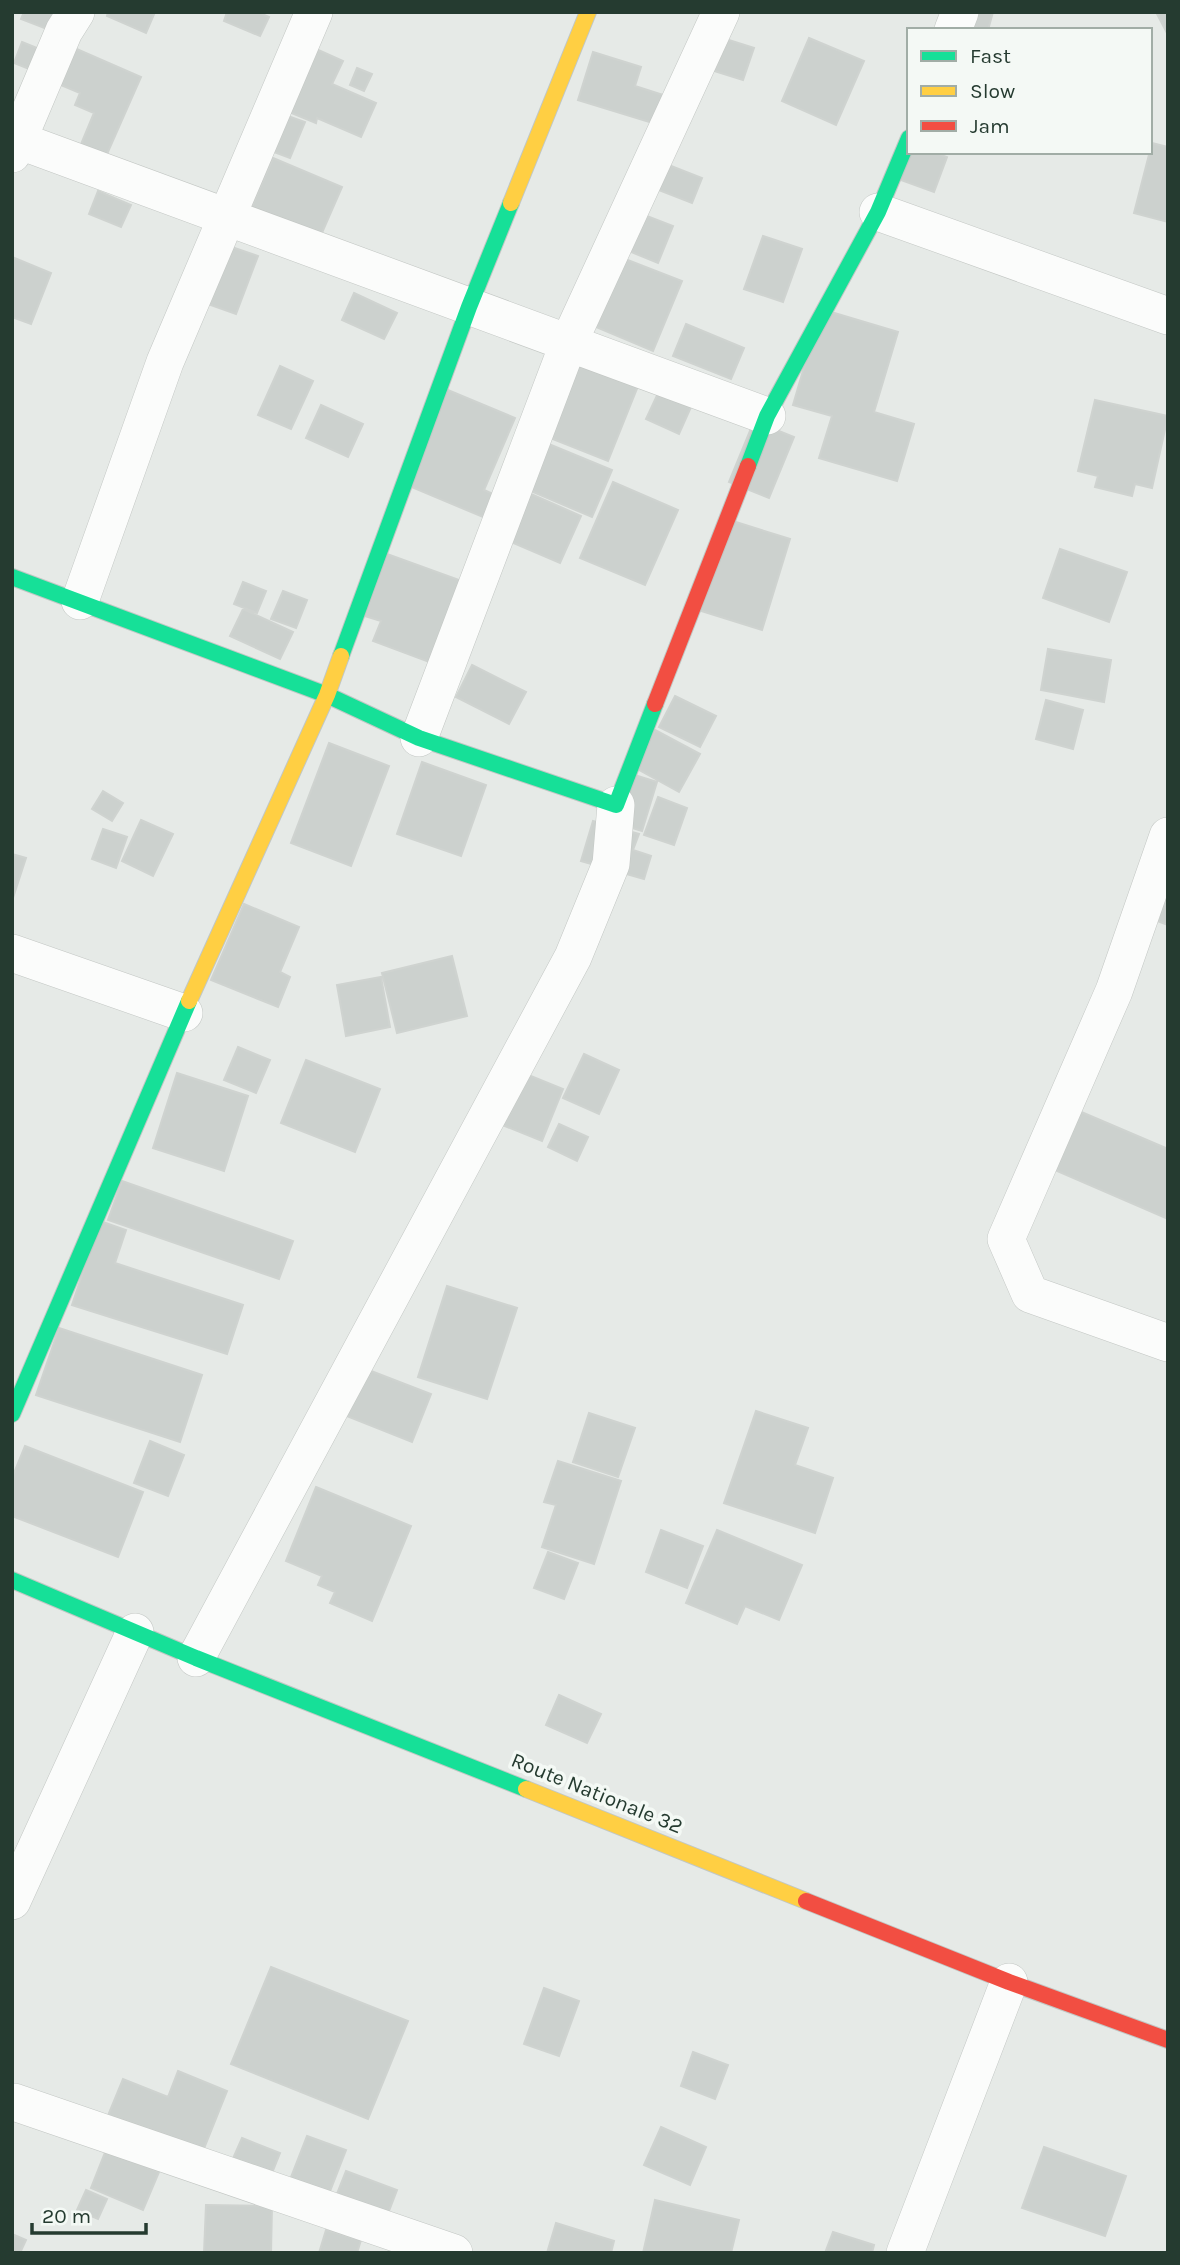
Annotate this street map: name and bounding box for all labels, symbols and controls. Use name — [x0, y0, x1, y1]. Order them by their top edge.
legend — [907, 28, 1152, 154]
text: Fast — [970, 44, 1011, 68]
text: Slow — [970, 79, 1015, 103]
text: Jam — [970, 114, 1010, 138]
street label: Route Nationale 32 — [508, 1748, 686, 1838]
scale bar — [32, 2192, 145, 2236]
text: 20 m — [42, 2204, 91, 2228]

